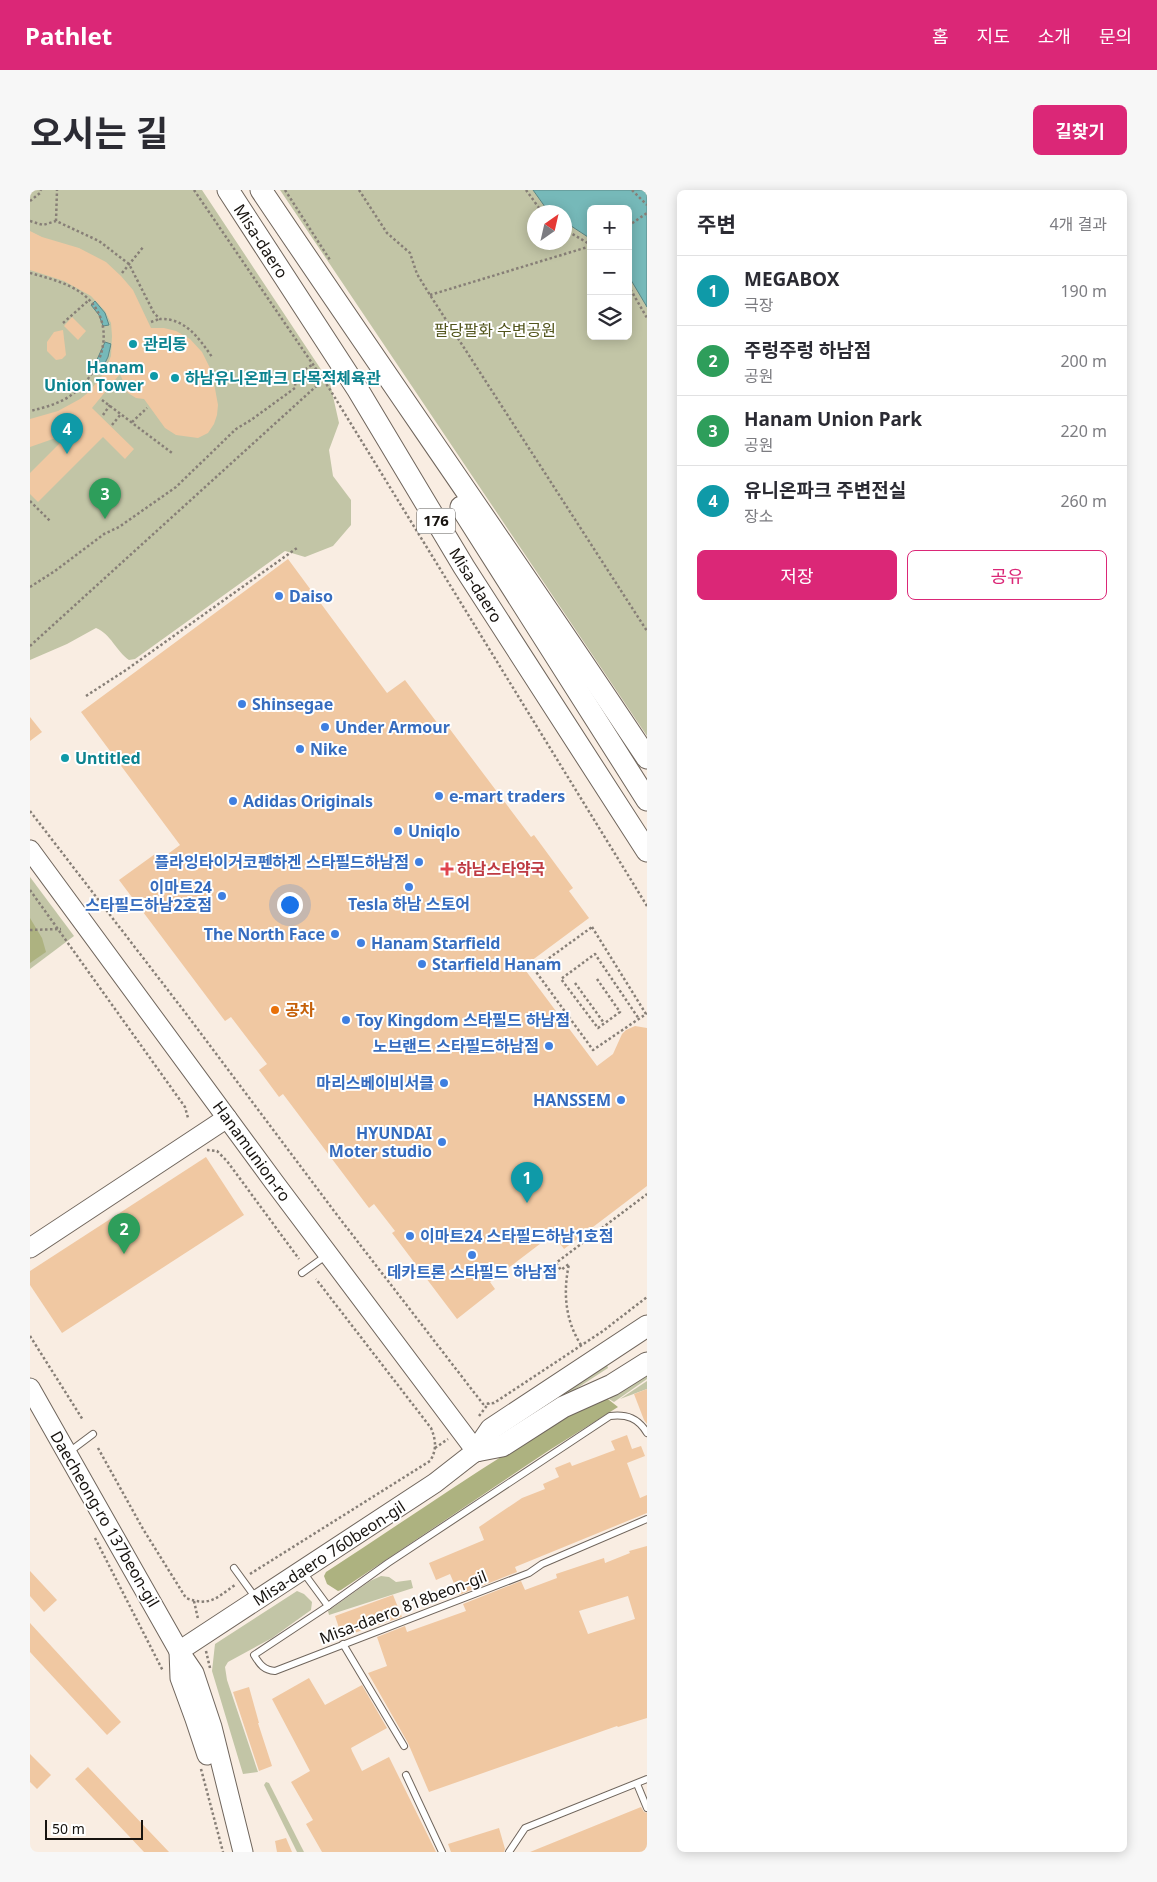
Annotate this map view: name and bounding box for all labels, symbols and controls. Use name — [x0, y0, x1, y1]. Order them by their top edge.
text: Pathlet — [25, 19, 112, 52]
text: 홈 — [932, 24, 949, 48]
text: 지도 — [977, 24, 1010, 48]
text: 소개 — [1038, 24, 1071, 48]
text: 문의 — [1099, 24, 1132, 48]
button: 길찾기 — [1033, 105, 1127, 155]
text: 오시는 길 — [30, 109, 168, 156]
street label: Misa-daero — [229, 200, 293, 282]
north arrow — [527, 205, 572, 250]
map controls — [587, 205, 632, 340]
button: + — [587, 205, 632, 250]
text: 주변 — [697, 210, 736, 238]
text: 4개 결과 — [1050, 213, 1107, 235]
button: − — [587, 250, 632, 295]
text: MEGABOX — [744, 266, 839, 292]
text: 1 — [708, 280, 718, 302]
text: 190 m — [1060, 280, 1107, 302]
text: 극장 — [744, 294, 773, 316]
button: layers — [587, 295, 632, 340]
park label: 팔당팔화 수변공원 — [434, 319, 556, 341]
place label: 관리동 — [143, 333, 187, 355]
text: 주렁주렁 하남점 — [744, 337, 871, 363]
marker: 관리동 — [127, 338, 139, 350]
text: 2 — [708, 350, 718, 372]
text: 200 m — [1060, 350, 1107, 372]
place label: Hanam Union Tower — [44, 356, 144, 396]
text: 공원 — [744, 365, 773, 387]
place label: 하남유니온파크 다목적체육관 — [185, 367, 381, 389]
marker: Hanam Union Tower — [148, 370, 160, 382]
marker: 하남유니온파크 다목적체육관 — [169, 372, 181, 384]
text: Hanam Union Park — [744, 406, 922, 432]
pin: 4 — [51, 413, 83, 454]
text: 3 — [708, 420, 718, 442]
text: 220 m — [1060, 420, 1107, 442]
text: 공원 — [744, 434, 773, 456]
text: 유니온파크 주변전실 — [744, 477, 906, 503]
pin: 3 — [89, 478, 121, 519]
text: 4 — [708, 490, 718, 512]
text: 260 m — [1060, 490, 1107, 512]
text: 장소 — [744, 505, 773, 527]
road number: 176 — [417, 508, 455, 534]
street label: Misa-daero — [444, 543, 508, 627]
button: 저장 — [697, 550, 897, 600]
button: 공유 — [907, 550, 1107, 600]
place label: Daiso — [289, 585, 333, 607]
marker: Daiso — [273, 590, 285, 602]
place label: Shinsegae — [252, 693, 333, 715]
marker: Shinsegae — [236, 698, 248, 710]
place label: Under Armour — [335, 716, 450, 738]
marker: Under Armour — [319, 721, 331, 733]
place label: Nike — [310, 738, 347, 760]
marker: Nike — [294, 743, 306, 755]
place label: Untitled — [75, 747, 141, 769]
marker: Untitled — [59, 752, 71, 764]
place label: e-mart traders — [449, 785, 565, 807]
place label: Adidas Originals — [243, 790, 373, 812]
marker: e-mart traders — [433, 790, 445, 802]
marker: Adidas Originals — [227, 795, 239, 807]
place label: Uniqlo — [408, 820, 460, 842]
marker: Uniqlo — [392, 825, 404, 837]
place label: 플라잉타이거코펜하겐 스타필드하남점 — [155, 851, 409, 873]
marker: 플라잉타이거코펜하겐 스타필드하남점 — [413, 856, 425, 868]
place label: 하남스타약국 — [457, 858, 545, 880]
marker: 하남스타약국 — [441, 863, 453, 875]
place label: 이마트24 스타필드하남2호점 — [85, 876, 212, 916]
marker: Tesla 하남 스토어 — [403, 881, 415, 893]
marker: 이마트24 스타필드하남2호점 — [216, 890, 228, 902]
your location — [277, 892, 303, 918]
place label: Tesla 하남 스토어 — [348, 893, 470, 915]
place label: The North Face — [204, 923, 325, 945]
marker: The North Face — [329, 928, 341, 940]
place label: Hanam Starfield — [371, 932, 500, 954]
marker: Hanam Starfield — [355, 937, 367, 949]
place label: Starfield Hanam — [432, 953, 561, 975]
marker: Starfield Hanam — [416, 958, 428, 970]
place label: 공차 — [285, 999, 315, 1021]
marker: 공차 — [269, 1004, 281, 1016]
place label: Toy Kingdom 스타필드 하남점 — [356, 1009, 570, 1031]
marker: Toy Kingdom 스타필드 하남점 — [340, 1014, 352, 1026]
place label: 노브랜드 스타필드하남점 — [373, 1035, 539, 1057]
marker: 노브랜드 스타필드하남점 — [543, 1040, 555, 1052]
place label: 마리스베이비서클 — [316, 1072, 434, 1094]
marker: 마리스베이비서클 — [438, 1077, 450, 1089]
place label: HANSSEM — [533, 1089, 611, 1111]
marker: HANSSEM — [615, 1094, 627, 1106]
street label: Hanamunion-ro — [208, 1096, 296, 1206]
place label: HYUNDAI Moter studio — [329, 1122, 432, 1162]
marker: HYUNDAI Moter studio — [436, 1136, 448, 1148]
pin: 1 — [511, 1162, 543, 1203]
pin: 2 — [108, 1213, 140, 1254]
place label: 이마트24 스타필드하남1호점 — [420, 1225, 614, 1247]
marker: 이마트24 스타필드하남1호점 — [404, 1230, 416, 1242]
marker: 데카트론 스타필드 하남점 — [466, 1249, 478, 1261]
place label: 데카트론 스타필드 하남점 — [387, 1261, 557, 1283]
street label: Daecheong-ro 137beon-gil — [45, 1427, 165, 1611]
street label: Misa-daero 760beon-gil — [249, 1495, 409, 1611]
street label: Misa-daero 818beon-gil — [316, 1565, 490, 1649]
scale bar — [45, 1817, 142, 1840]
text: 50 m — [52, 1819, 85, 1838]

